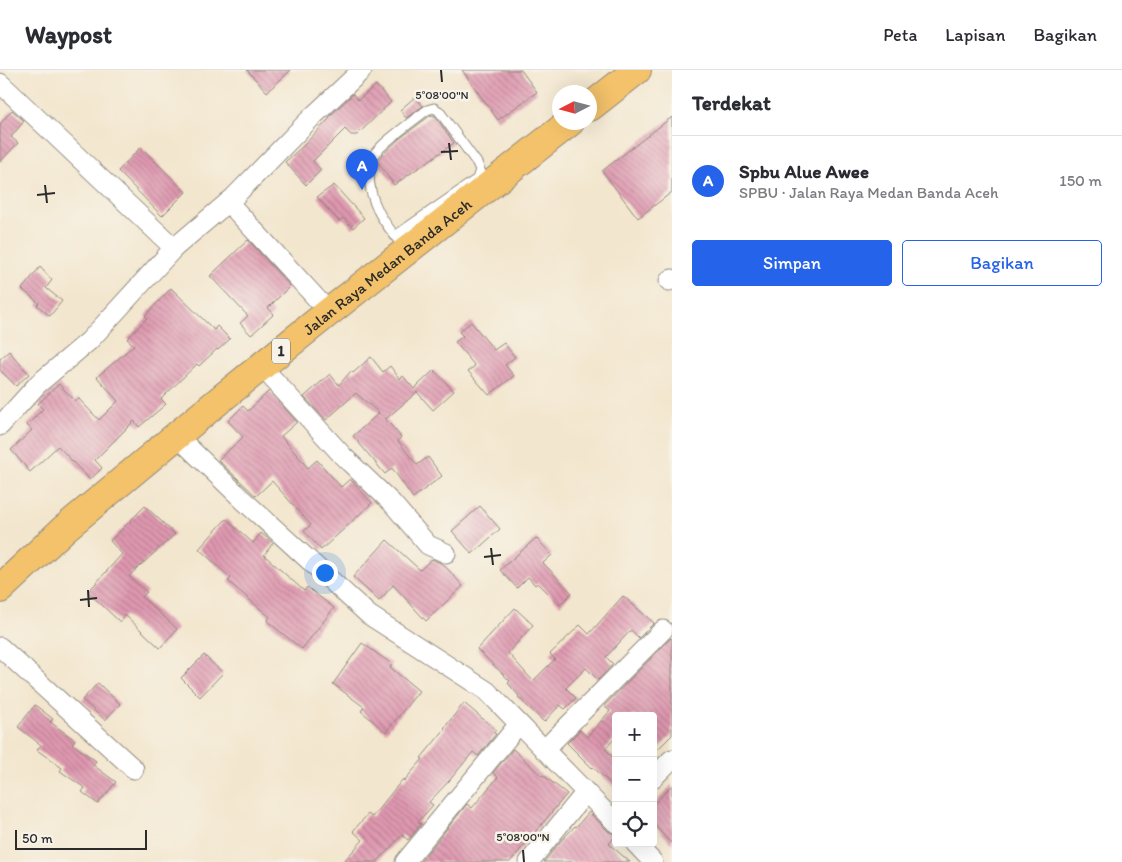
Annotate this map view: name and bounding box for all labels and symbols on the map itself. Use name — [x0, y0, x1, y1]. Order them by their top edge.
north arrow — [552, 85, 597, 130]
text: 5°08'00"N — [415, 88, 469, 102]
pin: A — [346, 149, 378, 190]
street label: Jalan Raya Medan Banda Aceh — [299, 194, 476, 339]
road number: 1 — [272, 338, 290, 364]
your location — [312, 560, 338, 586]
scale bar — [15, 827, 148, 850]
text: 5°08'00"N — [496, 830, 550, 844]

